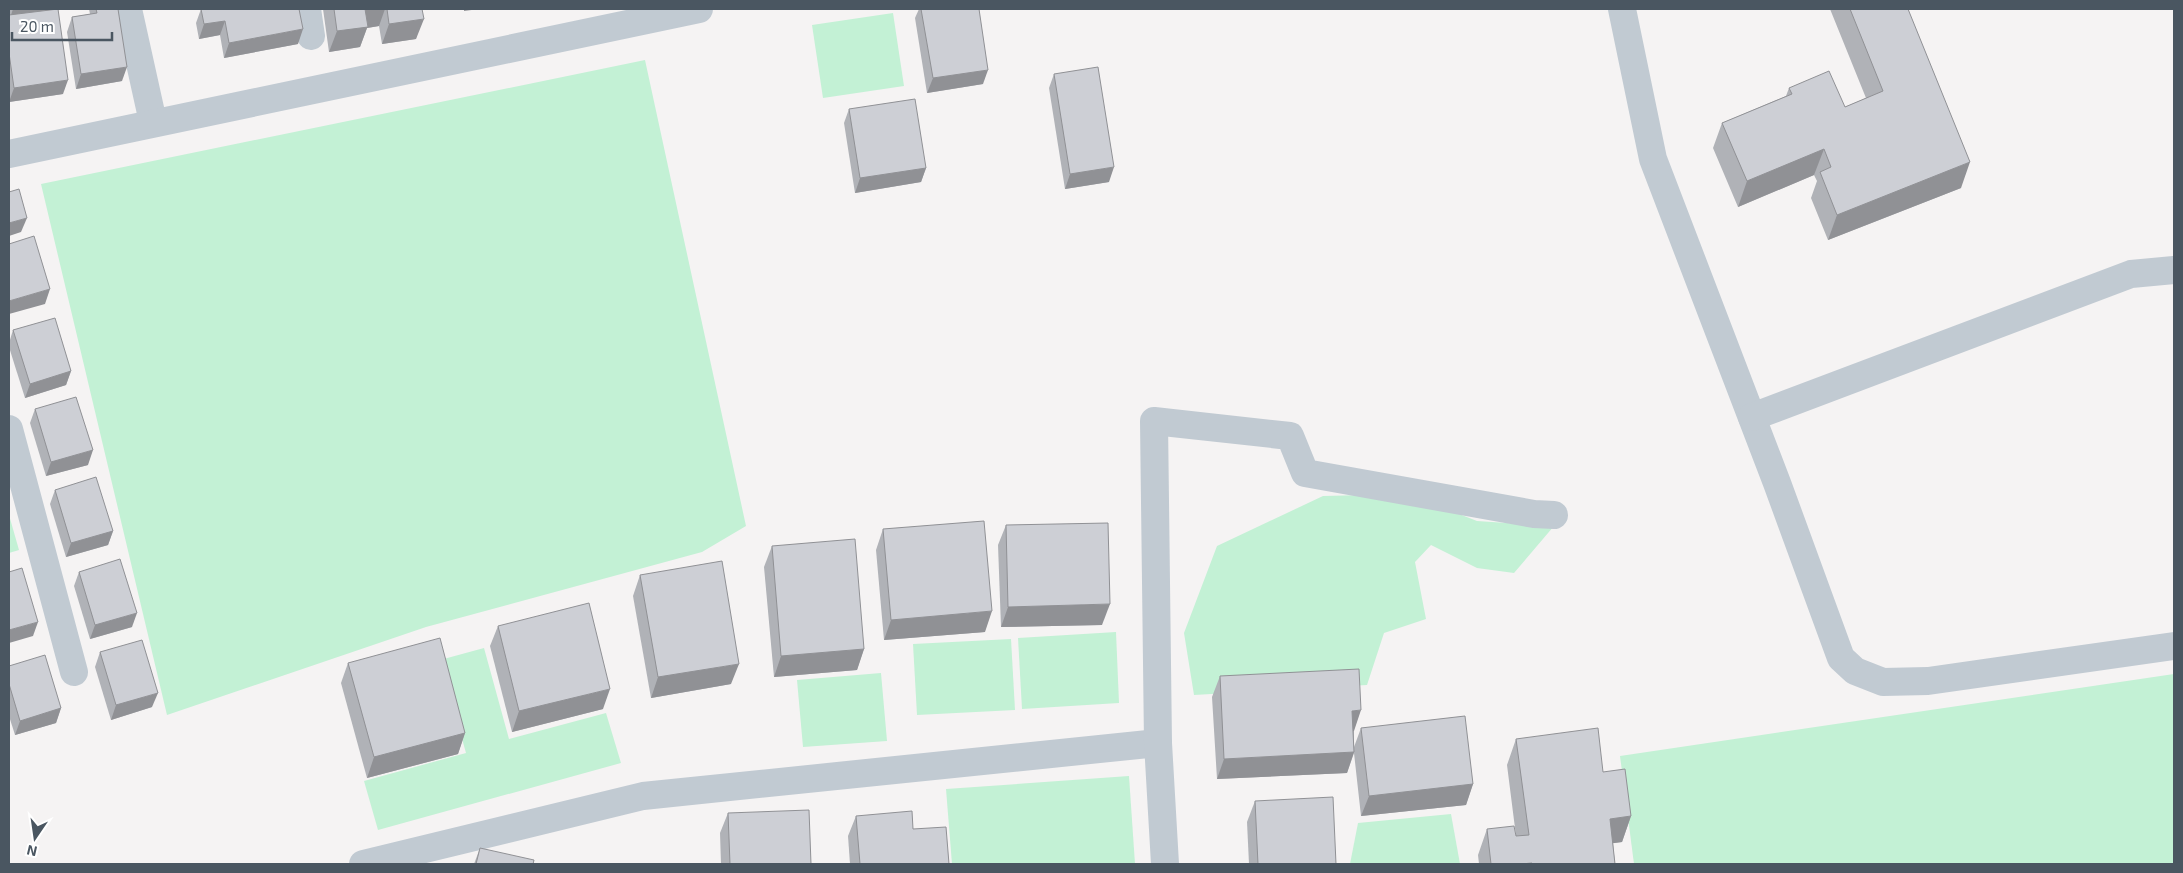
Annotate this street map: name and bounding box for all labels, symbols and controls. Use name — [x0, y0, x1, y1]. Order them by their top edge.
scale bar — [12, 10, 112, 42]
text: 20 m — [20, 17, 54, 35]
north arrow — [10, 813, 60, 863]
text: N — [25, 842, 39, 861]

